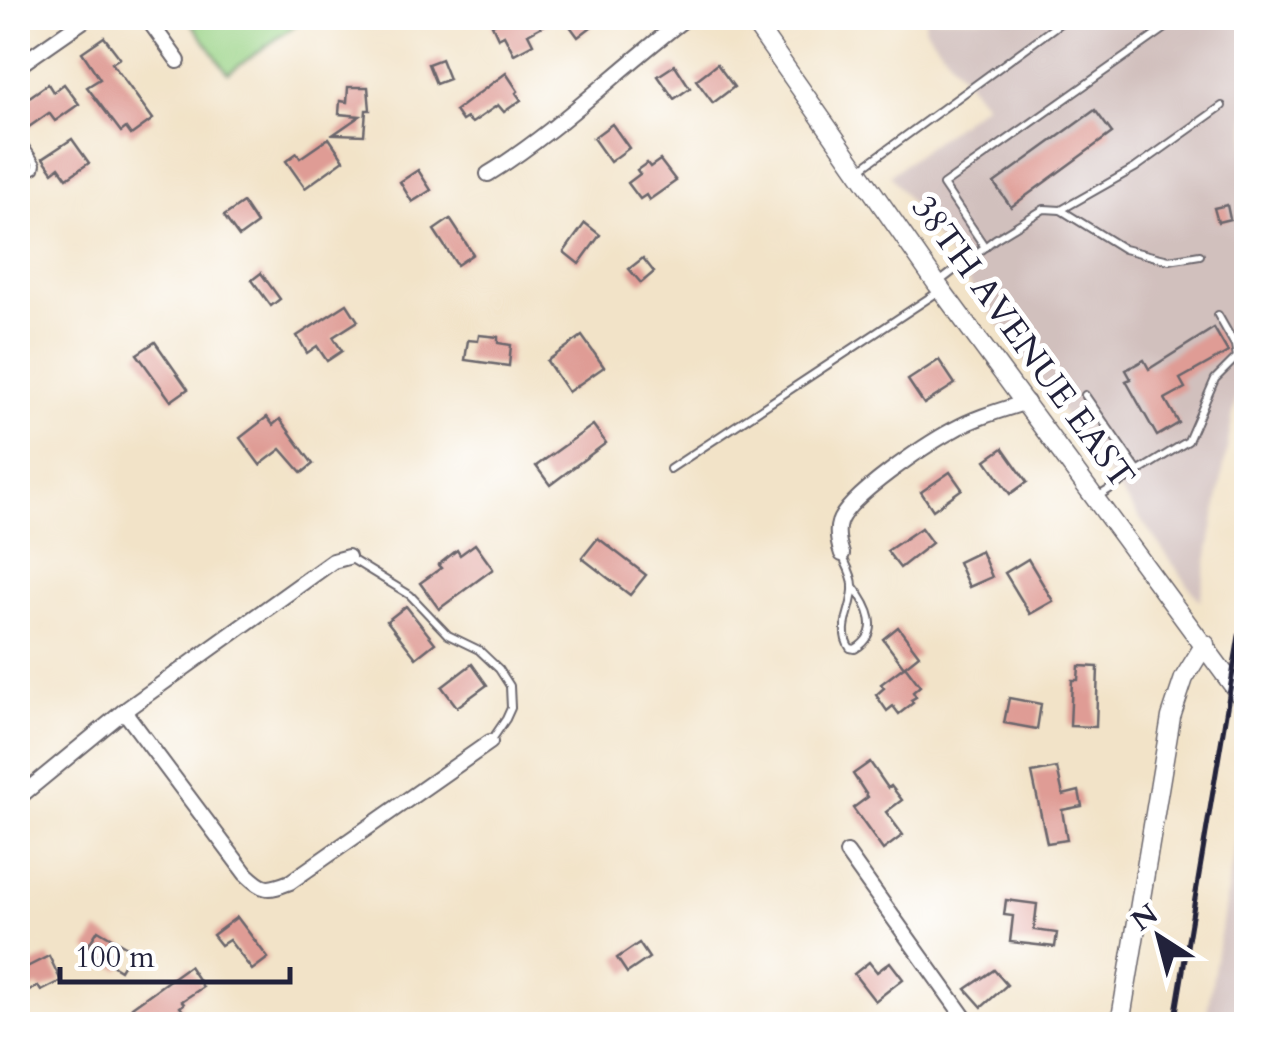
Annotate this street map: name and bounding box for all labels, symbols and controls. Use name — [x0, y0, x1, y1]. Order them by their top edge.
street label: 38TH AVENUE EAST — [900, 186, 1146, 498]
north arrow — [1109, 887, 1209, 987]
text: N — [1124, 895, 1166, 940]
scale bar — [60, 922, 290, 984]
text: 100 m — [75, 937, 155, 978]

